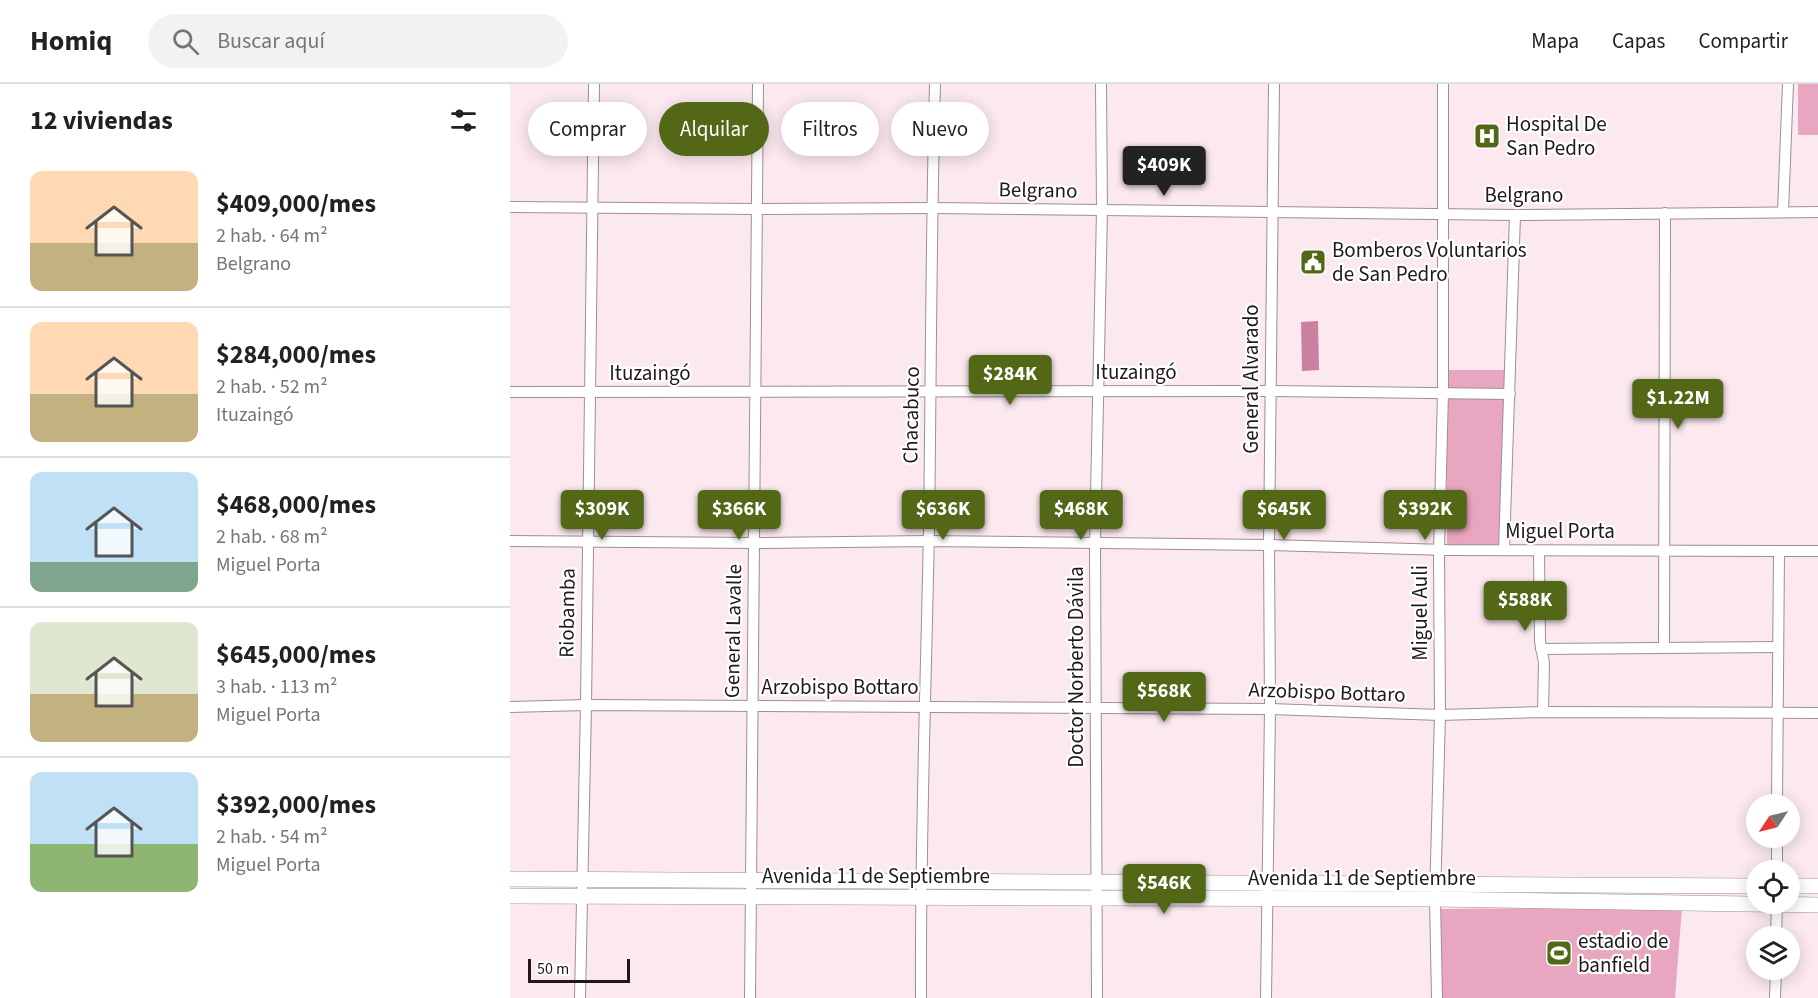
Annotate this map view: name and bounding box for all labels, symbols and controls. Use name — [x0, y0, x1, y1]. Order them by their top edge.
search box — [148, 14, 568, 68]
text: Homiq — [30, 21, 112, 61]
icon: search — [169, 25, 202, 58]
text: Buscar aquí — [217, 25, 325, 57]
text: Mapa — [1531, 26, 1579, 56]
text: Capas — [1612, 26, 1665, 56]
text: Compartir — [1698, 26, 1788, 56]
text: 12 viviendas — [30, 102, 173, 139]
chip: Comprar — [528, 102, 647, 156]
chip: Alquilar — [659, 102, 769, 156]
chip: Filtros — [781, 102, 879, 156]
chip: Nuevo — [891, 102, 989, 156]
icon: filters — [447, 104, 480, 137]
place label: Hospital De San Pedro — [1506, 109, 1607, 163]
hospital icon: Hospital De San Pedro — [1472, 121, 1502, 151]
pin: $409K — [1122, 146, 1206, 197]
text: $409K — [1137, 151, 1191, 179]
street label: Belgrano — [998, 174, 1078, 206]
street label: Belgrano — [1485, 180, 1563, 210]
text: $409,000/mes — [216, 185, 376, 222]
icon: home — [78, 195, 150, 267]
text: 2 hab. · 64 m² — [216, 222, 328, 250]
place label: Bomberos Voluntarios de San Pedro — [1332, 235, 1527, 289]
public building icon: Bomberos Voluntarios de San Pedro — [1298, 247, 1328, 277]
text: Belgrano — [216, 250, 291, 278]
street label: General Alvarado — [1236, 304, 1266, 454]
text: $284,000/mes — [216, 336, 376, 373]
icon: home — [78, 346, 150, 418]
pin: $284K — [968, 355, 1052, 406]
street label: Ituzaingó — [1095, 357, 1177, 387]
street label: Ituzaingó — [609, 358, 691, 388]
text: $284K — [983, 360, 1037, 388]
street label: Chacabuco — [895, 366, 927, 464]
text: 2 hab. · 52 m² — [216, 373, 328, 401]
pin: $1.22M — [1629, 379, 1727, 430]
text: $1.22M — [1646, 384, 1710, 412]
text: Ituzaingó — [216, 401, 294, 429]
text: $468,000/mes — [216, 486, 376, 523]
pin: $309K — [560, 490, 644, 541]
pin: $366K — [697, 490, 781, 541]
pin: $636K — [901, 490, 985, 541]
pin: $468K — [1039, 490, 1123, 541]
pin: $645K — [1242, 490, 1326, 541]
pin: $392K — [1383, 490, 1467, 541]
text: $309K — [575, 495, 629, 523]
text: $366K — [712, 495, 766, 523]
text: $636K — [916, 495, 970, 523]
text: $468K — [1054, 495, 1108, 523]
text: $645K — [1257, 495, 1311, 523]
text: $392K — [1398, 495, 1452, 523]
icon: home — [78, 496, 150, 568]
street label: Miguel Porta — [1505, 516, 1615, 546]
text: 2 hab. · 68 m² — [216, 523, 328, 551]
text: Miguel Porta — [216, 551, 320, 579]
street label: General Lavalle — [717, 564, 749, 698]
street label: Miguel Auli — [1405, 565, 1435, 661]
street label: Doctor Norberto Dávila — [1061, 566, 1091, 768]
street label: Riobamba — [551, 568, 583, 658]
pin: $588K — [1483, 581, 1567, 632]
text: $588K — [1498, 586, 1552, 614]
text: $645,000/mes — [216, 636, 376, 673]
icon: home — [78, 646, 150, 718]
street label: Arzobispo Bottaro — [761, 672, 919, 702]
pin: $568K — [1122, 672, 1206, 723]
text: 3 hab. · 113 m² — [216, 673, 337, 701]
street label: Arzobispo Bottaro — [1248, 674, 1406, 710]
text: $568K — [1137, 677, 1191, 705]
text: Miguel Porta — [216, 701, 320, 729]
text: $392,000/mes — [216, 786, 376, 823]
north arrow — [1746, 794, 1800, 848]
map controls — [1746, 794, 1800, 980]
icon: home — [78, 796, 150, 868]
text: 2 hab. · 54 m² — [216, 823, 328, 851]
text: Miguel Porta — [216, 851, 320, 879]
button: locate — [1746, 860, 1800, 914]
street label: Avenida 11 de Septiembre — [762, 861, 990, 891]
street label: Avenida 11 de Septiembre — [1248, 863, 1476, 893]
pin: $546K — [1122, 864, 1206, 915]
text: $546K — [1137, 869, 1191, 897]
place label: estadio de banfield — [1578, 926, 1669, 980]
button: layers — [1746, 926, 1800, 980]
sports icon: estadio de banfield — [1544, 938, 1574, 968]
scale bar — [528, 956, 630, 984]
text: 50 m — [537, 958, 569, 980]

